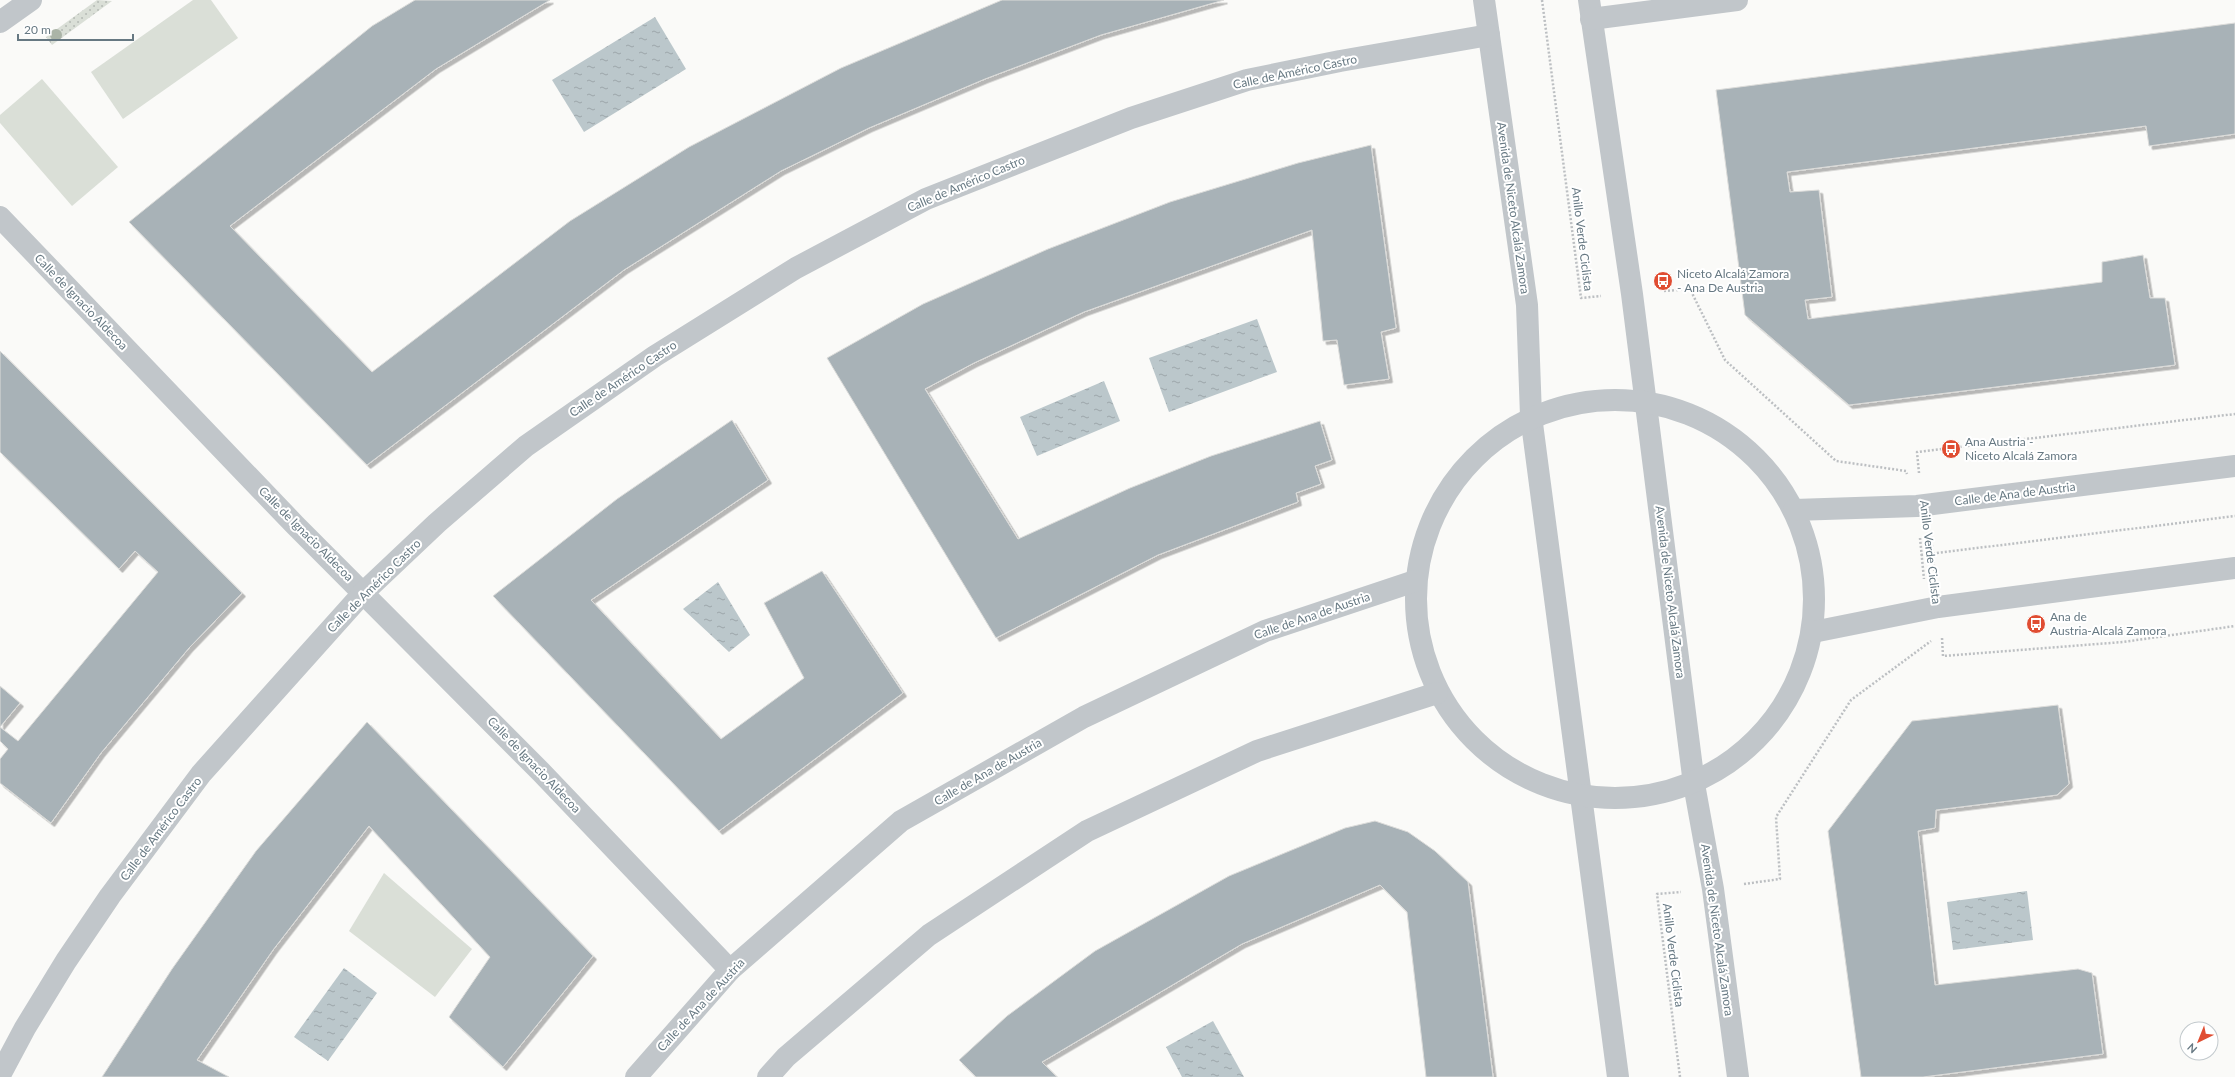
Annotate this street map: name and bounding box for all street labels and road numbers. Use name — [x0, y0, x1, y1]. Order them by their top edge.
street label: Calle de Américo Castro — [1232, 51, 1358, 92]
street label: Avenida de Niceto Alcalá Zamora — [1494, 121, 1533, 295]
street label: Calle de Américo Castro — [905, 152, 1027, 215]
street label: Anillo Verde Ciclista — [1569, 186, 1596, 292]
street label: Calle de Ignacio Aldecoa — [32, 251, 131, 353]
street label: Calle de Américo Castro — [566, 337, 679, 420]
street label: Calle de Ana de Austria — [1954, 479, 2076, 508]
street label: Calle de Ignacio Aldecoa — [256, 483, 357, 584]
street label: Anillo Verde Ciclista — [1917, 499, 1944, 605]
street label: Avenida de Niceto Alcalá Zamora — [1652, 505, 1689, 679]
street label: Calle de Américo Castro — [324, 536, 424, 636]
street label: Calle de Ana de Austria — [1252, 589, 1372, 642]
street label: Calle de Ignacio Aldecoa — [485, 714, 584, 816]
street label: Calle de Ana de Austria — [931, 735, 1044, 808]
street label: Calle de Américo Castro — [117, 774, 205, 884]
street label: Avenida de Niceto Alcalá Zamora — [1698, 843, 1737, 1017]
street label: Anillo Verde Ciclista — [1660, 902, 1687, 1008]
street label: Calle de Ana de Austria — [654, 955, 748, 1054]

